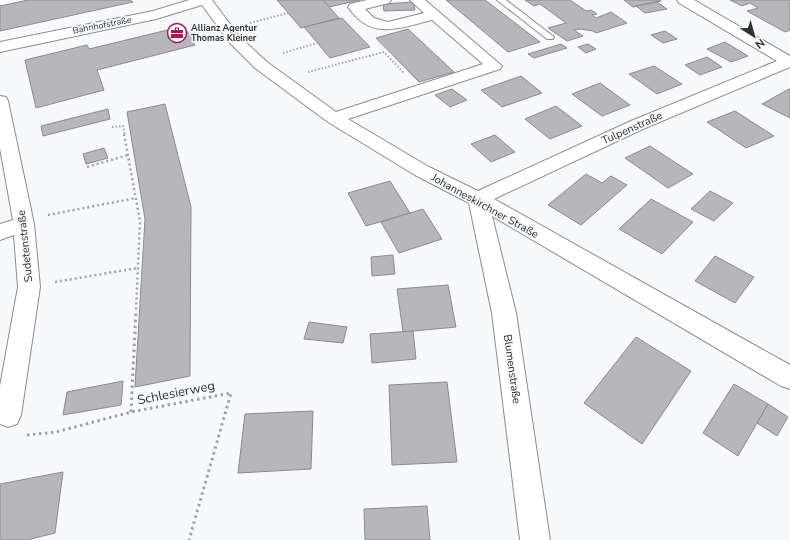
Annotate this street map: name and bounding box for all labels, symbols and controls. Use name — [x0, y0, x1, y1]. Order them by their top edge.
street label: Bahnhofstraße — [71, 13, 133, 37]
north arrow — [734, 16, 774, 56]
office icon: Allianz Agentur Thomas Kleiner — [166, 22, 188, 44]
place label: Allianz Agentur Thomas Kleiner — [191, 22, 258, 44]
text: N — [752, 35, 768, 52]
street label: Tulpenstraße — [599, 108, 665, 148]
street label: Johanneskirchner Straße — [428, 170, 541, 242]
street label: Sudetenstraße — [14, 209, 36, 283]
street label: Blumenstraße — [500, 333, 524, 405]
street label: Schlesierweg — [136, 377, 216, 409]

